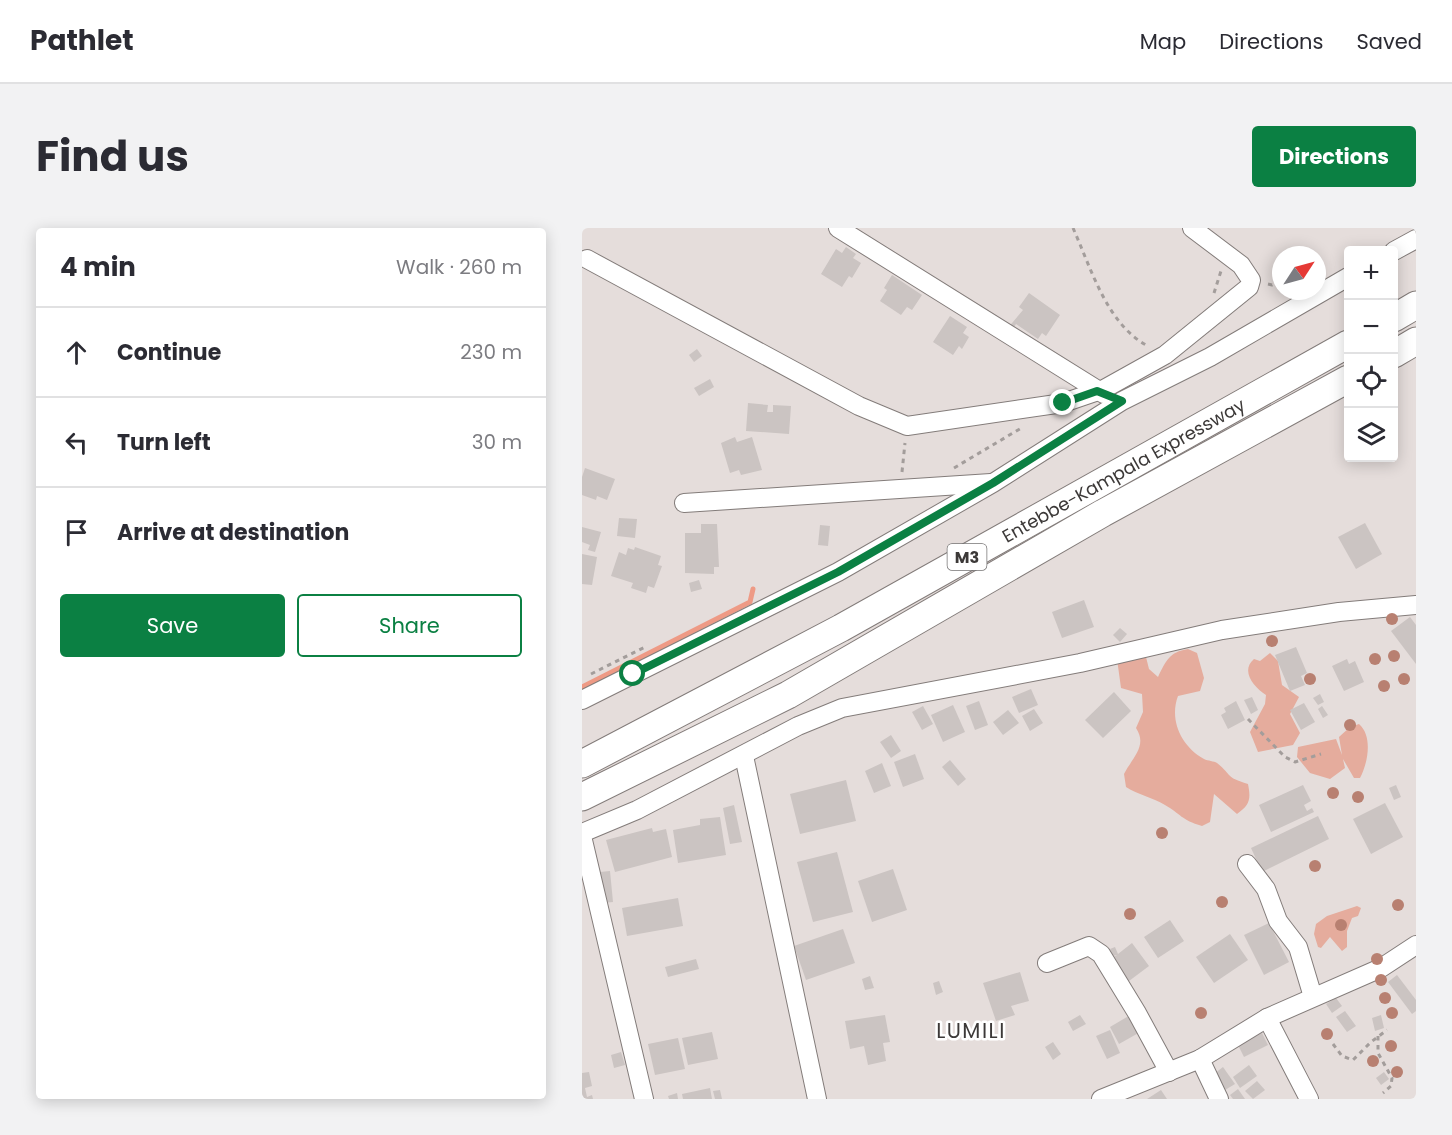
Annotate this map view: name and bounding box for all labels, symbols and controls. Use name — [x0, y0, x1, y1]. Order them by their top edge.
text: Pathlet — [30, 21, 134, 60]
text: Map — [1140, 27, 1186, 56]
text: Directions — [1219, 27, 1323, 56]
text: Saved — [1356, 27, 1422, 56]
button: Directions — [1252, 126, 1416, 187]
text: Find us — [36, 127, 189, 186]
north arrow — [1272, 246, 1326, 300]
map controls — [1344, 246, 1398, 462]
button: + — [1344, 246, 1398, 300]
text: 4 min — [60, 249, 136, 285]
text: Walk · 260 m — [396, 253, 522, 281]
button: − — [1344, 300, 1398, 354]
icon: ahead — [60, 336, 93, 369]
text: Continue — [117, 337, 221, 368]
text: 230 m — [460, 338, 522, 366]
button: locate — [1344, 354, 1398, 408]
route end — [1049, 389, 1075, 415]
street label: Entebbe-Kampala Expressway — [997, 392, 1249, 548]
button: layers — [1344, 408, 1398, 462]
icon: left — [60, 426, 93, 459]
text: Turn left — [117, 427, 211, 458]
text: 30 m — [472, 428, 522, 456]
icon: arrive — [60, 516, 93, 549]
text: Arrive at destination — [117, 517, 349, 548]
road number: M3 — [948, 544, 986, 570]
button: Save — [60, 594, 285, 657]
button: Share — [297, 594, 522, 657]
route start — [619, 660, 645, 686]
district label: LUMILI — [936, 1016, 1006, 1045]

